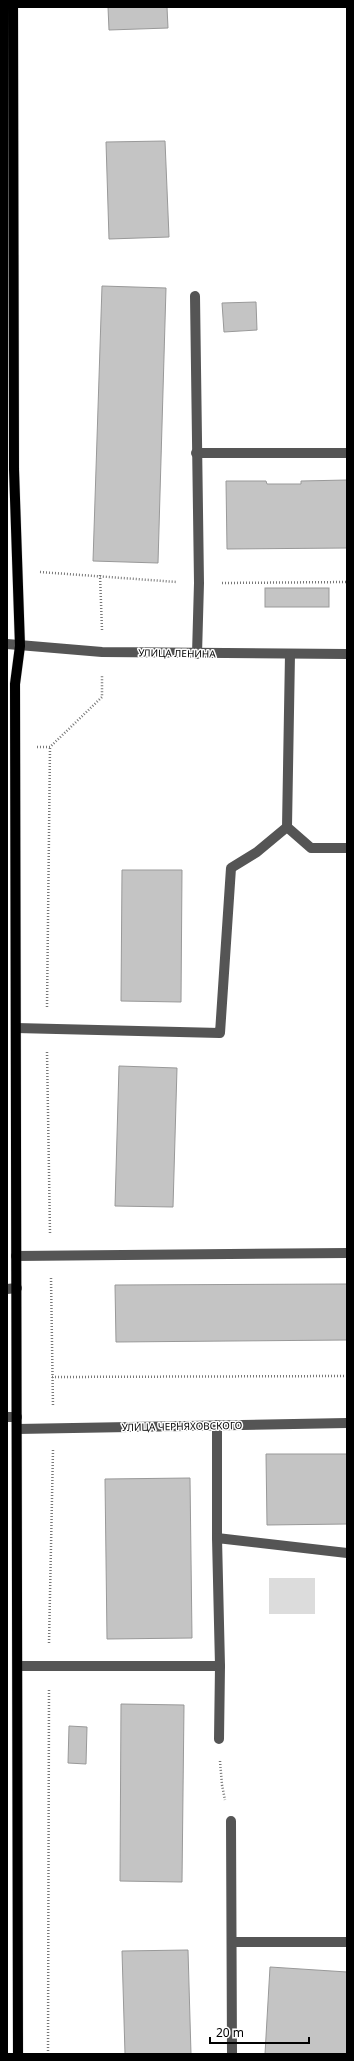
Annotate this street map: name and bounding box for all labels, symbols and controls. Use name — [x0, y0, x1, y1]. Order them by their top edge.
street label: УЛИЦА ЛЕНИНА — [138, 645, 216, 661]
street label: УЛИЦА ЧЕРНЯХОВСКОГО — [122, 1418, 243, 1434]
scale bar — [210, 2019, 309, 2045]
text: 20 m — [216, 2024, 244, 2041]

